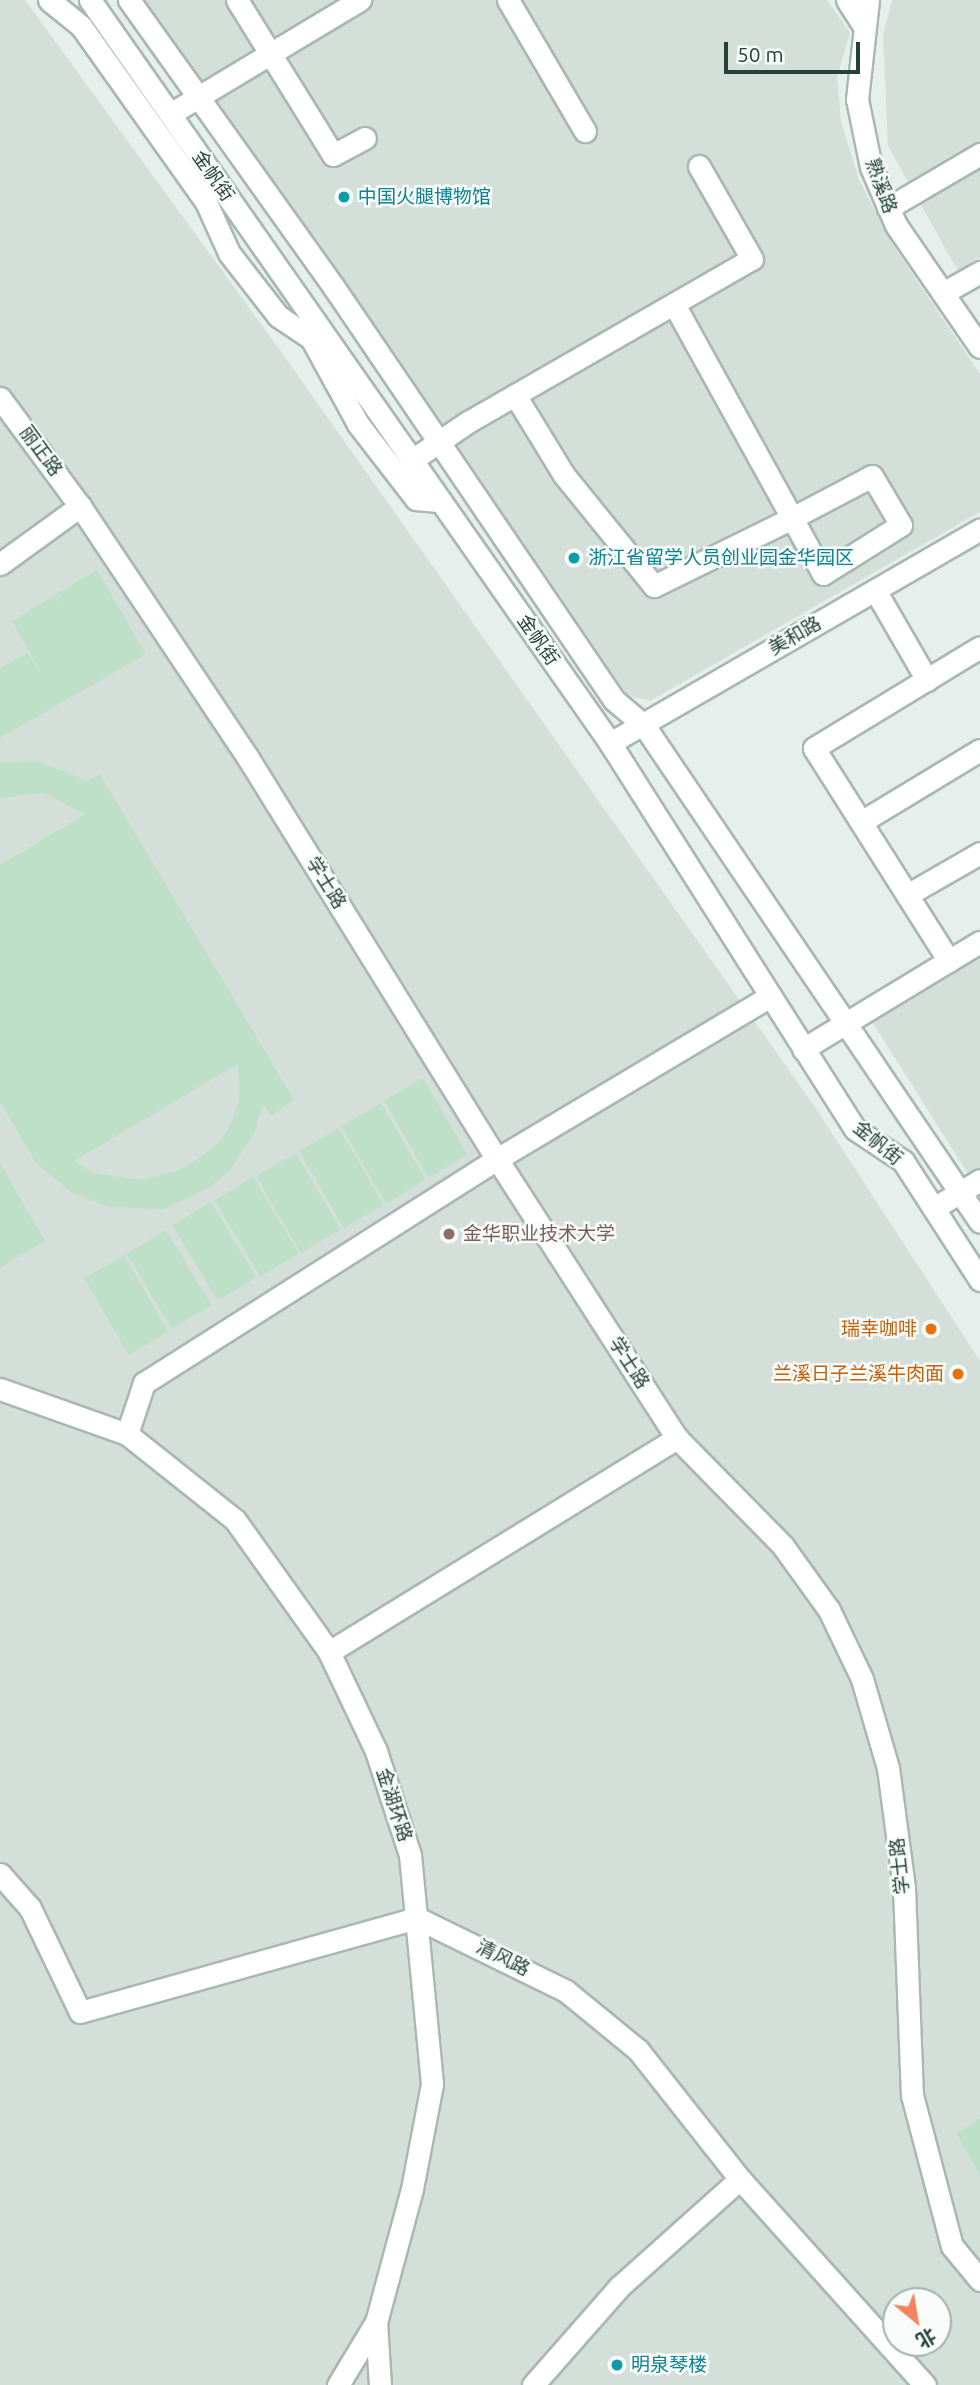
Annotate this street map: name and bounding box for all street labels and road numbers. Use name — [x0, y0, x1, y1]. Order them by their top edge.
street label: 金帆街 — [187, 146, 239, 206]
street label: 熟溪路 — [861, 155, 901, 217]
street label: 丽正路 — [15, 421, 67, 481]
street label: 金帆街 — [512, 610, 564, 670]
street label: 美和路 — [765, 612, 825, 660]
street label: 学士路 — [301, 853, 351, 913]
street label: 金帆街 — [849, 1116, 907, 1170]
street label: 学士路 — [604, 1333, 654, 1393]
street label: 金湖环路 — [371, 1765, 417, 1845]
street label: 学士路 — [886, 1836, 914, 1896]
street label: 清风路 — [472, 1935, 534, 1981]

